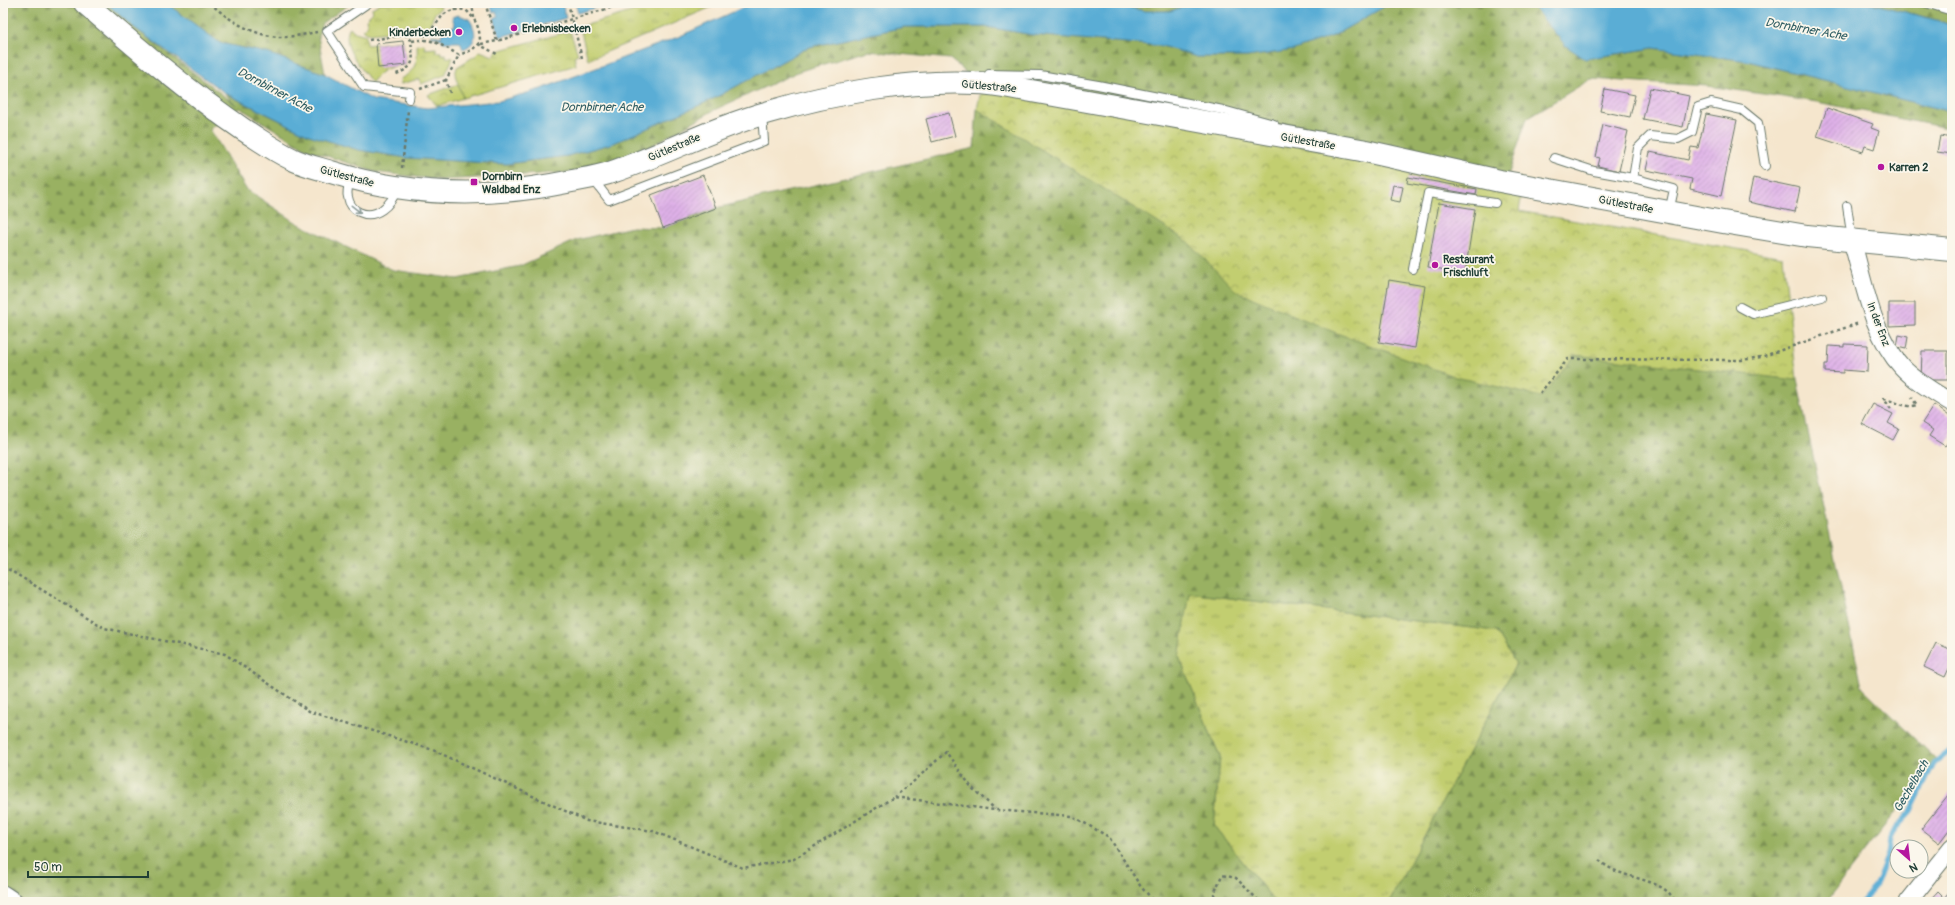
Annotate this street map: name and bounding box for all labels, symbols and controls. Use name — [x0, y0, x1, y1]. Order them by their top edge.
water label: Dornbirner Ache — [1764, 15, 1849, 44]
place label: Erlebnisbecken — [522, 22, 591, 35]
marker: Erlebnisbecken — [509, 23, 519, 33]
place label: Kinderbecken — [389, 26, 451, 39]
marker: Kinderbecken — [454, 27, 464, 37]
water label: Dornbirner Ache — [235, 64, 316, 117]
street label: Gütlestraße — [961, 78, 1018, 95]
water label: Dornbirner Ache — [561, 100, 644, 115]
street label: Gütlestraße — [646, 130, 703, 164]
street label: Gütlestraße — [1280, 130, 1337, 153]
place label: Karren 2 — [1889, 161, 1928, 174]
marker: Karren 2 — [1876, 162, 1886, 172]
street label: Gütlestraße — [318, 163, 376, 190]
place label: Dornbirn Waldbad Enz — [482, 170, 541, 196]
marker: Dornbirn Waldbad Enz — [469, 177, 479, 187]
street label: Gütlestraße — [1598, 193, 1655, 216]
one-way arrow — [350, 204, 361, 213]
place label: Restaurant Frischluft — [1443, 253, 1494, 279]
marker: Restaurant Frischluft — [1430, 260, 1440, 270]
street label: In der Enz — [1864, 300, 1893, 349]
water label: Gechelbach — [1891, 756, 1933, 815]
north arrow — [1889, 839, 1929, 879]
scale bar — [28, 853, 148, 879]
text: 50 m — [34, 860, 62, 875]
text: N — [1907, 860, 1920, 875]

